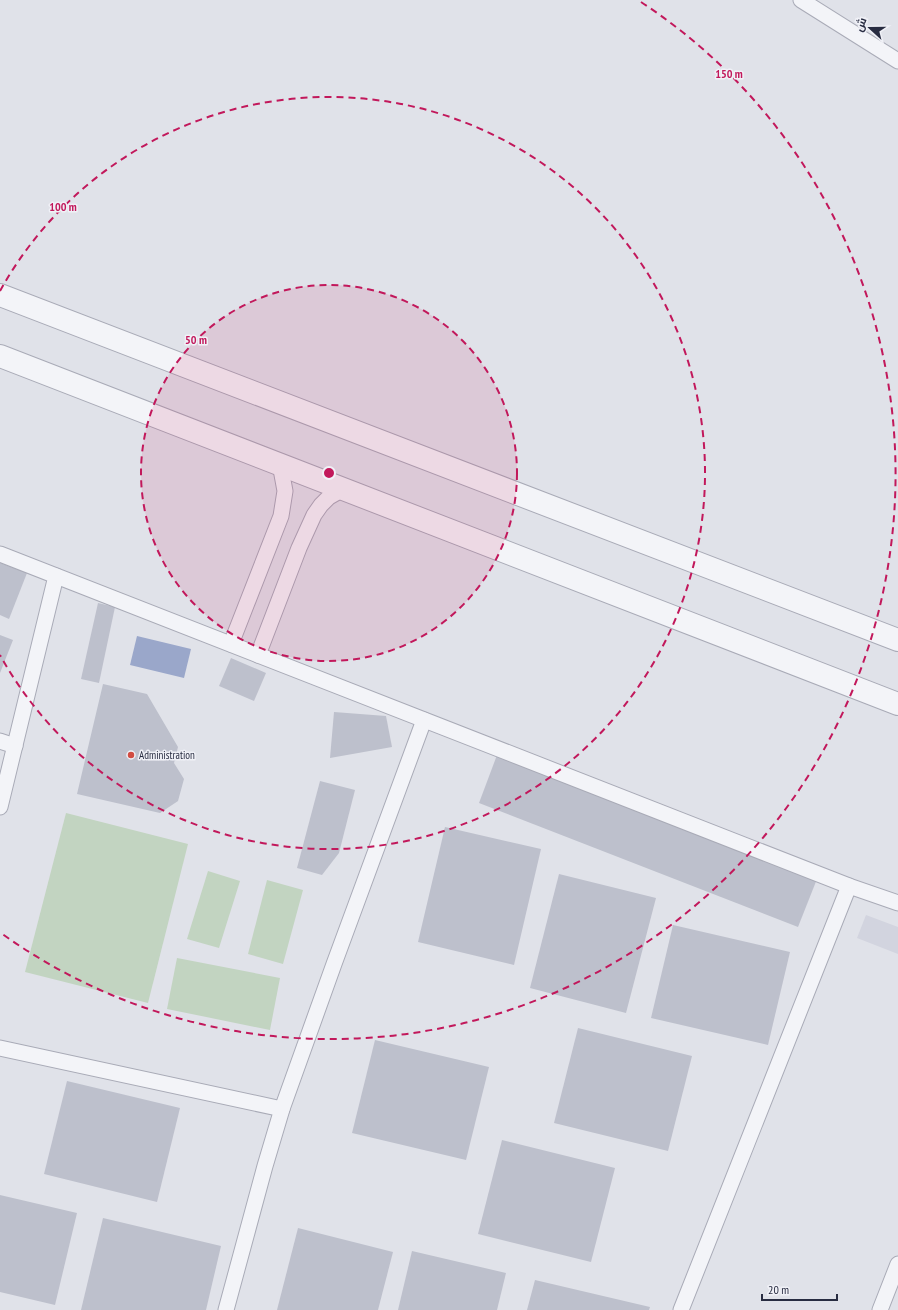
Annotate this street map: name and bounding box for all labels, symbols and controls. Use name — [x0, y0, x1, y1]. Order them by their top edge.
north arrow — [850, 8, 890, 48]
text: ش — [852, 15, 870, 34]
text: 150 m — [715, 66, 743, 81]
text: 100 m — [49, 199, 77, 214]
text: 50 m — [185, 332, 207, 347]
centre of rings — [322, 466, 336, 480]
place label: Administration — [139, 748, 195, 762]
marker: Administration — [126, 750, 136, 760]
scale bar — [762, 1276, 837, 1302]
text: 20 m — [768, 1282, 789, 1297]

